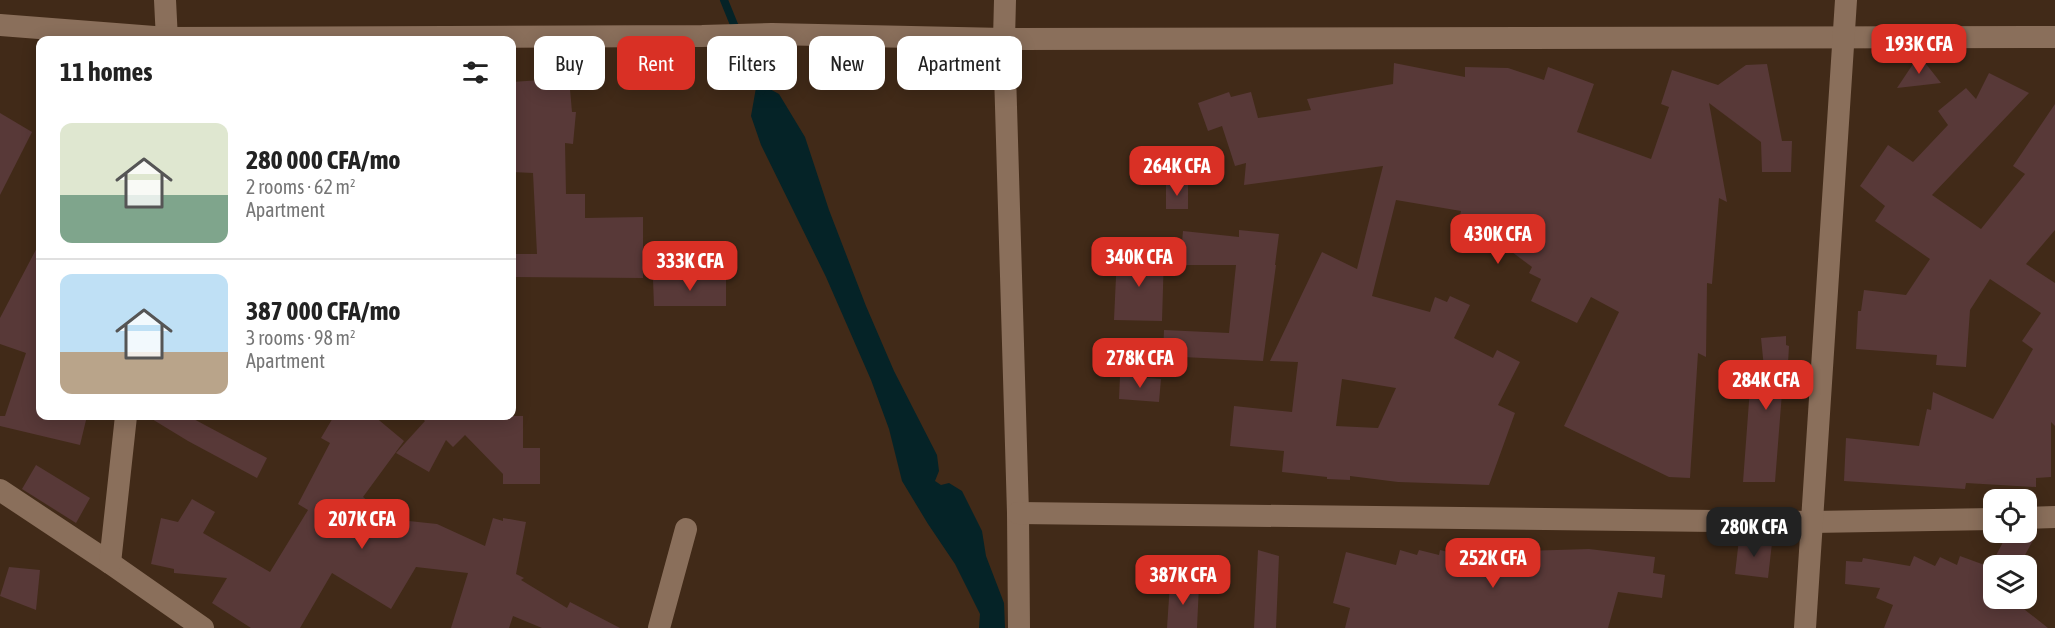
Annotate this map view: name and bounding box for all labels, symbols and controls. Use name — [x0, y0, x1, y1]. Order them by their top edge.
pin: 193K CFA — [1857, 24, 1981, 75]
text: 193K CFA — [1885, 32, 1953, 55]
chip: Buy — [534, 36, 605, 90]
chip: Rent — [617, 36, 695, 90]
chip: Filters — [707, 36, 797, 90]
chip: New — [809, 36, 885, 90]
chip: Apartment — [897, 36, 1022, 90]
icon: filters — [459, 56, 492, 89]
text: 11 homes — [60, 57, 153, 87]
text: 280 000 CFA/mo — [246, 145, 401, 175]
pin: 264K CFA — [1115, 146, 1239, 197]
icon: home — [108, 147, 180, 219]
text: 264K CFA — [1143, 154, 1211, 177]
text: 2 rooms · 62 m² — [246, 175, 356, 198]
text: Apartment — [246, 198, 325, 221]
pin: 430K CFA — [1436, 214, 1560, 265]
text: 430K CFA — [1464, 222, 1532, 245]
pin: 340K CFA — [1077, 237, 1201, 288]
pin: 333K CFA — [628, 241, 752, 292]
text: 340K CFA — [1105, 245, 1173, 268]
text: 333K CFA — [656, 249, 724, 272]
text: 387 000 CFA/mo — [246, 296, 401, 326]
icon: home — [108, 298, 180, 370]
text: 3 rooms · 98 m² — [246, 326, 356, 349]
pin: 278K CFA — [1078, 338, 1202, 389]
text: 278K CFA — [1106, 346, 1174, 369]
text: Apartment — [246, 349, 325, 372]
pin: 284K CFA — [1704, 360, 1828, 411]
text: 284K CFA — [1732, 368, 1800, 391]
map controls — [1983, 489, 2037, 609]
button: locate — [1983, 489, 2037, 543]
pin: 207K CFA — [300, 499, 424, 550]
text: 207K CFA — [328, 507, 396, 530]
pin: 280K CFA — [1692, 507, 1816, 558]
text: 280K CFA — [1720, 515, 1788, 538]
pin: 252K CFA — [1431, 538, 1555, 589]
text: 252K CFA — [1459, 546, 1527, 569]
pin: 387K CFA — [1121, 555, 1245, 606]
button: layers — [1983, 555, 2037, 609]
text: 387K CFA — [1149, 563, 1217, 586]

